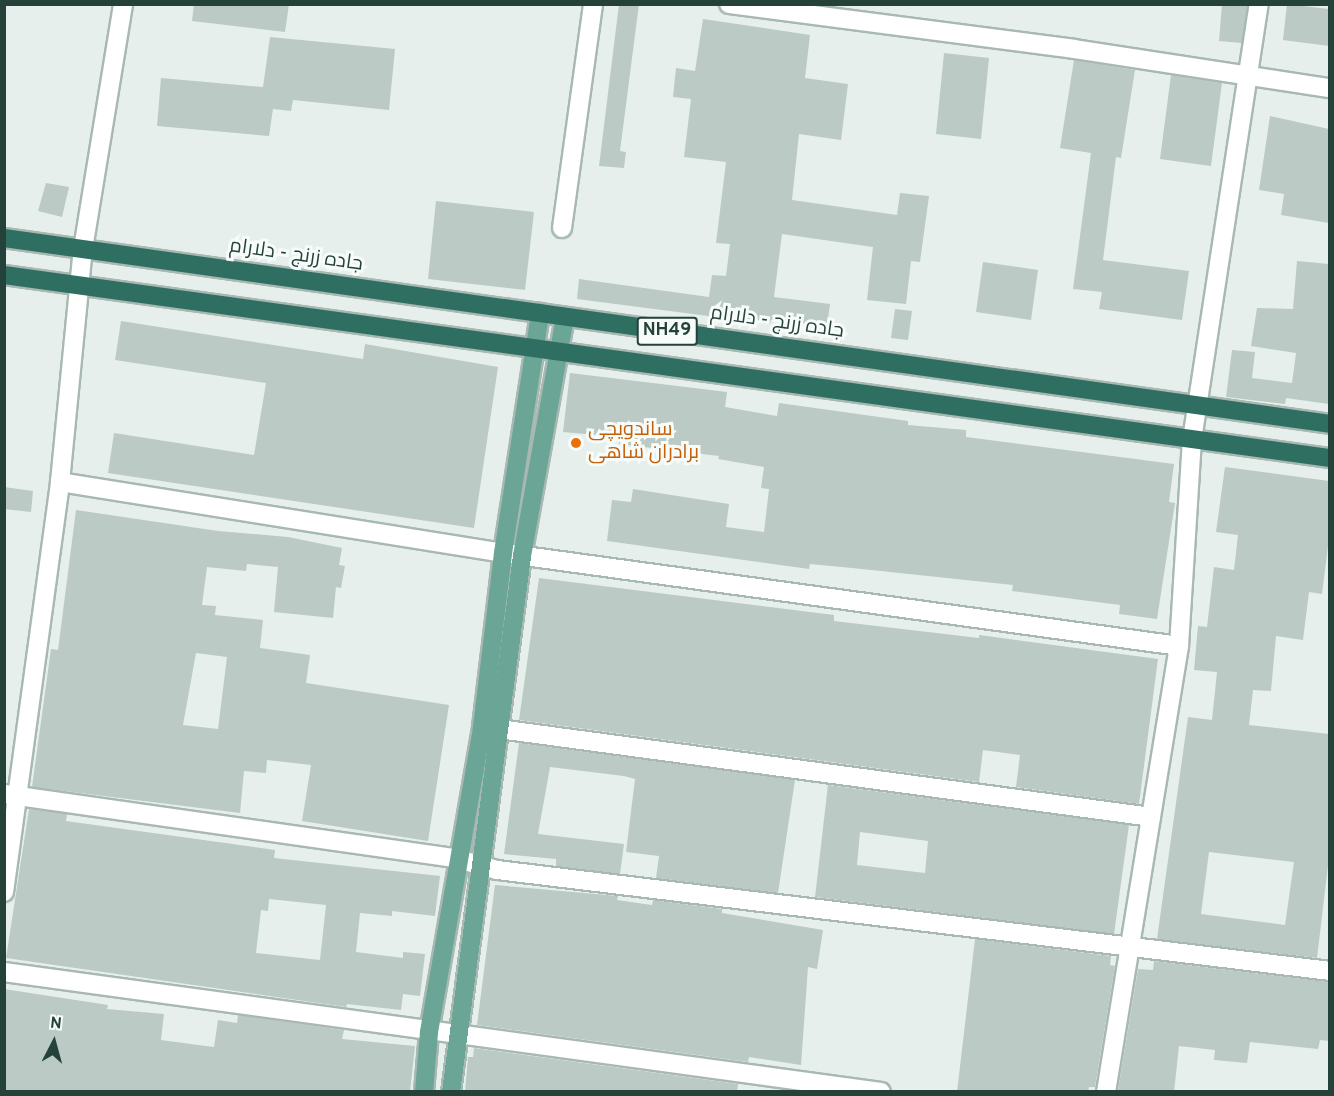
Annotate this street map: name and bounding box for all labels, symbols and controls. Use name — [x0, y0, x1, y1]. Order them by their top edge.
street label: جاده زرنج - دلارام — [228, 235, 364, 277]
street label: جاده زرنج - دلارام — [709, 302, 845, 344]
road number: NH49 — [636, 316, 698, 346]
place label: ساندویچی برادران شاهی — [588, 419, 699, 466]
marker: ساندویچی برادران شاهی — [569, 436, 583, 450]
north arrow — [24, 1012, 84, 1072]
text: N — [49, 1014, 63, 1035]

